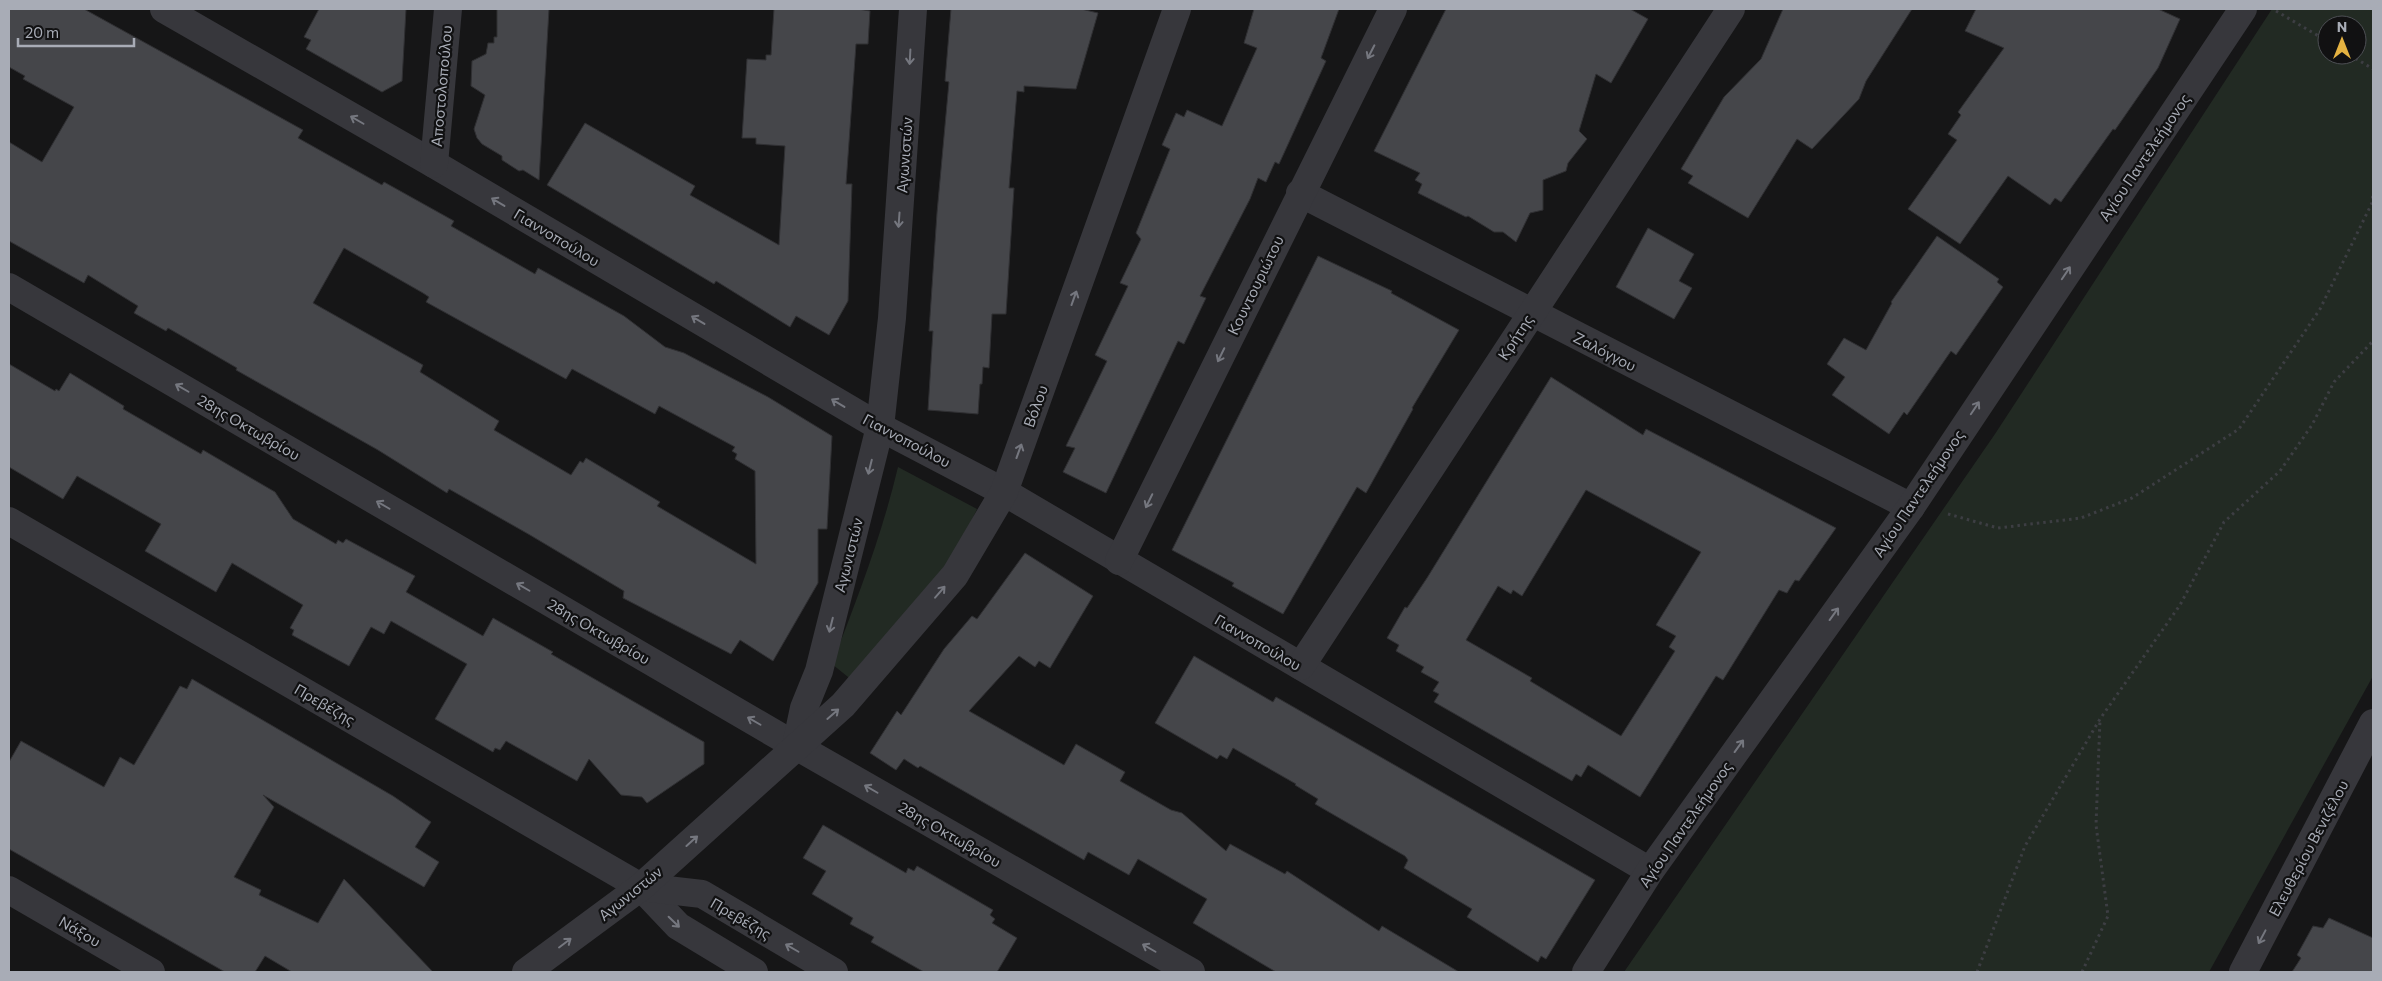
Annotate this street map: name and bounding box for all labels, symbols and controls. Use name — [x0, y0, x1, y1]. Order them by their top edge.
scale bar — [18, 15, 134, 47]
north arrow — [2317, 15, 2367, 65]
text: N — [2337, 18, 2347, 35]
text: 20 m — [25, 23, 59, 41]
street label: Αποστολοπούλου — [427, 24, 455, 148]
one-way arrow — [1366, 45, 1376, 60]
one-way arrow — [906, 49, 915, 65]
street label: Αγίου Παντελεήμονος — [2095, 90, 2193, 224]
one-way arrow — [350, 115, 365, 125]
street label: Αγωνιστών — [892, 116, 916, 194]
one-way arrow — [491, 196, 505, 206]
street label: Γιαννοπούλου — [511, 204, 603, 270]
one-way arrow — [894, 211, 903, 227]
street label: Κουντουριώτου — [1223, 232, 1287, 338]
one-way arrow — [2061, 266, 2071, 280]
one-way arrow — [1070, 291, 1079, 306]
street label: Κρήτης — [1494, 311, 1536, 363]
one-way arrow — [692, 314, 706, 324]
street label: Ζαλόγγου — [1571, 328, 1639, 374]
one-way arrow — [1216, 347, 1225, 362]
one-way arrow — [175, 382, 189, 392]
street label: Βόλου — [1019, 382, 1051, 430]
street label: 28ης Οκτωβρίου — [195, 390, 303, 464]
one-way arrow — [832, 397, 846, 407]
one-way arrow — [1970, 401, 1980, 415]
street label: Γιαννοπούλου — [860, 409, 954, 471]
street label: Αγίου Παντελεήμονος — [1869, 426, 1967, 560]
one-way arrow — [1015, 444, 1024, 459]
one-way arrow — [865, 459, 874, 475]
one-way arrow — [1144, 493, 1154, 508]
one-way arrow — [376, 499, 390, 509]
street label: Αγωνιστών — [830, 515, 866, 594]
one-way arrow — [517, 581, 531, 591]
one-way arrow — [935, 585, 946, 598]
street label: 28ης Οκτωβρίου — [545, 594, 653, 668]
one-way arrow — [1829, 607, 1839, 621]
street label: Γιαννοπούλου — [1212, 610, 1304, 674]
one-way arrow — [826, 617, 835, 633]
street label: Πρεβέζης — [291, 679, 359, 729]
one-way arrow — [826, 708, 839, 719]
one-way arrow — [748, 716, 762, 726]
one-way arrow — [1734, 740, 1745, 753]
street label: Αγίου Παντελεήμονος — [1635, 758, 1735, 890]
street label: Ελευθερίου Βενιζέλου — [2264, 777, 2352, 919]
one-way arrow — [865, 783, 879, 793]
street label: 28ης Οκτωβρίου — [896, 797, 1004, 871]
one-way arrow — [685, 835, 698, 847]
street label: Αγωνιστών — [595, 862, 666, 924]
street label: Πρεβέζης — [707, 893, 775, 943]
street label: Νάξου — [56, 912, 104, 950]
one-way arrow — [668, 916, 681, 928]
one-way arrow — [2257, 929, 2266, 944]
one-way arrow — [558, 938, 572, 948]
one-way arrow — [786, 942, 800, 952]
one-way arrow — [1142, 943, 1157, 952]

